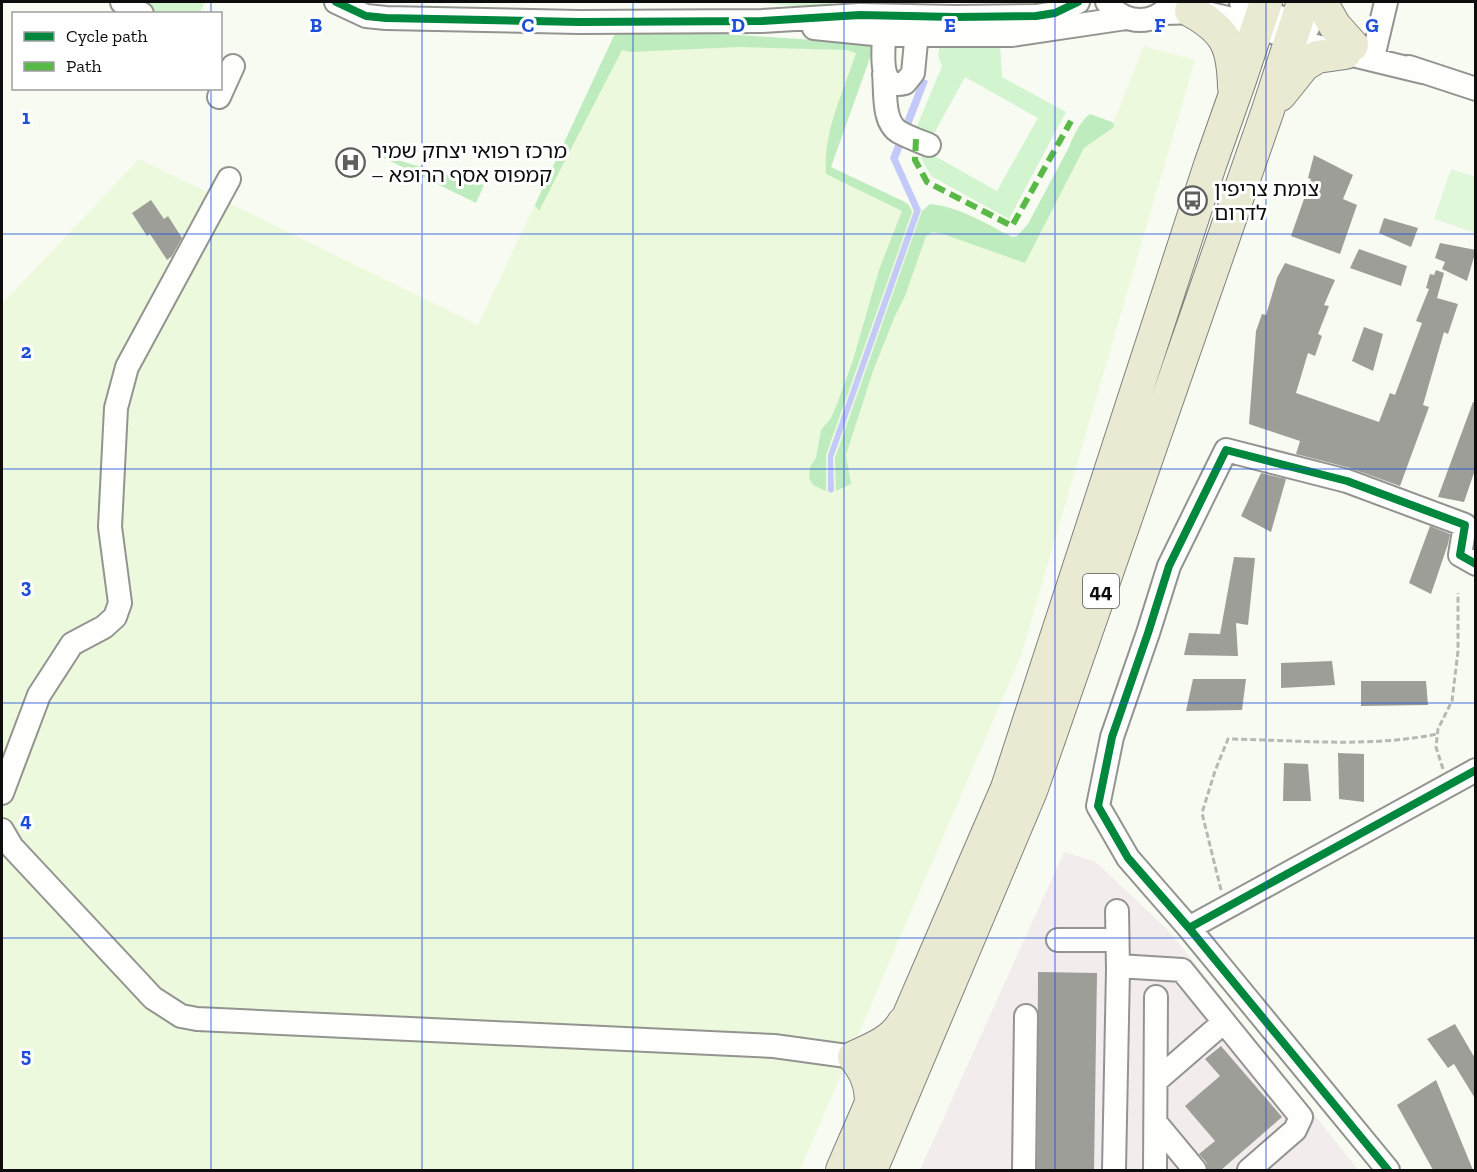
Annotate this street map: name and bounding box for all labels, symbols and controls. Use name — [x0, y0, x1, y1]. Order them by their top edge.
legend — [12, 12, 222, 90]
text: B — [310, 13, 322, 37]
text: C — [522, 13, 535, 37]
text: D — [731, 13, 745, 37]
text: E — [944, 13, 956, 37]
text: F — [1154, 13, 1166, 37]
text: G — [1365, 13, 1379, 37]
text: Cycle path — [66, 25, 148, 47]
text: Path — [66, 55, 102, 77]
text: 1 — [22, 105, 30, 129]
place label: מרכז רפואי יצחק שמיר – קמפוס אסף הרופא — [371, 138, 567, 187]
hospital icon: מרכז רפואי יצחק שמיר – קמפוס אסף הרופא — [334, 146, 366, 178]
place label: צומת צריפין לדרום — [1214, 176, 1319, 225]
bus stop icon: צומת צריפין לדרום — [1177, 184, 1209, 216]
text: 2 — [21, 339, 32, 363]
text: 3 — [21, 574, 32, 598]
road number: 44 — [1083, 574, 1119, 608]
text: 4 — [20, 808, 32, 832]
text: 5 — [21, 1043, 31, 1067]

